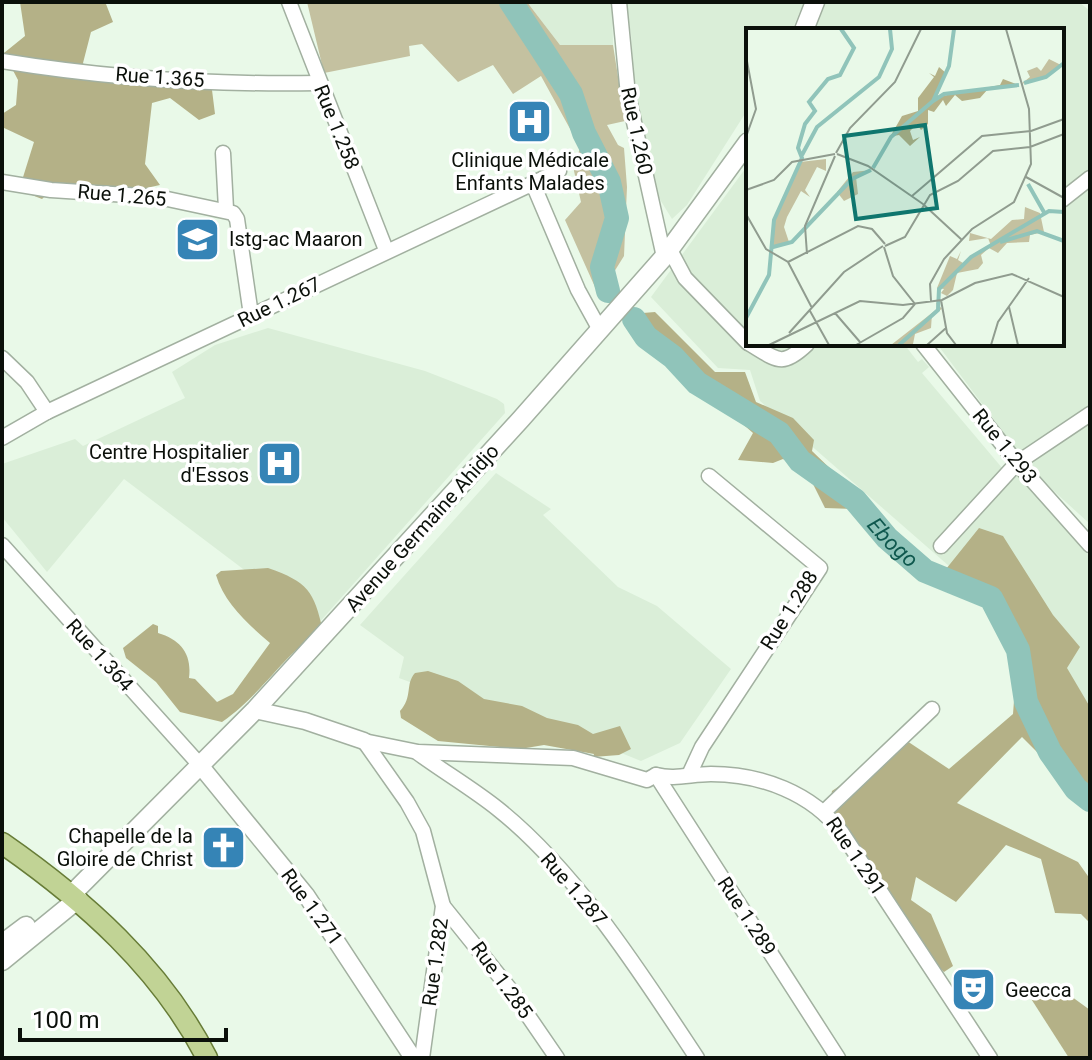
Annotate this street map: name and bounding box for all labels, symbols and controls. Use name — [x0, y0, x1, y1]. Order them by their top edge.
inset map — [746, 28, 1064, 346]
street label: Rue 1.365 — [115, 62, 205, 92]
street label: Rue 1.258 — [309, 81, 365, 173]
street label: Rue 1.260 — [616, 85, 658, 177]
hospital icon: Clinique Médicale Enfants Malades — [506, 97, 554, 145]
place label: Clinique Médicale Enfants Malades — [451, 148, 609, 195]
street label: Rue 1.265 — [77, 179, 167, 211]
school or university icon: Istg-ac Maaron — [174, 215, 222, 263]
place label: Istg-ac Maaron — [229, 227, 363, 251]
street label: Rue 1.267 — [234, 272, 324, 332]
street label: Rue 1.293 — [968, 404, 1042, 488]
hospital icon: Centre Hospitalier d'Essos — [256, 439, 304, 487]
street label: Avenue Germaine Ahidjo — [340, 439, 504, 617]
place label: Centre Hospitalier d'Essos — [89, 440, 249, 487]
water label: Ebogo — [862, 513, 923, 572]
street label: Rue 1.288 — [755, 566, 823, 654]
street label: Rue 1.364 — [61, 614, 139, 696]
street label: Rue 1.291 — [821, 812, 891, 900]
church icon: Chapelle de la Gloire de Christ — [200, 823, 248, 871]
place label: Chapelle de la Gloire de Christ — [57, 824, 193, 871]
street label: Rue 1.287 — [536, 847, 612, 931]
street label: Rue 1.271 — [276, 864, 348, 950]
street label: Rue 1.289 — [713, 872, 781, 960]
street label: Rue 1.282 — [417, 916, 453, 1008]
street label: Rue 1.285 — [466, 937, 538, 1023]
theatre icon: Geecca — [950, 966, 998, 1014]
place label: Geecca — [1005, 978, 1072, 1002]
scale bar — [20, 992, 226, 1042]
text: 100 m — [32, 1006, 99, 1034]

